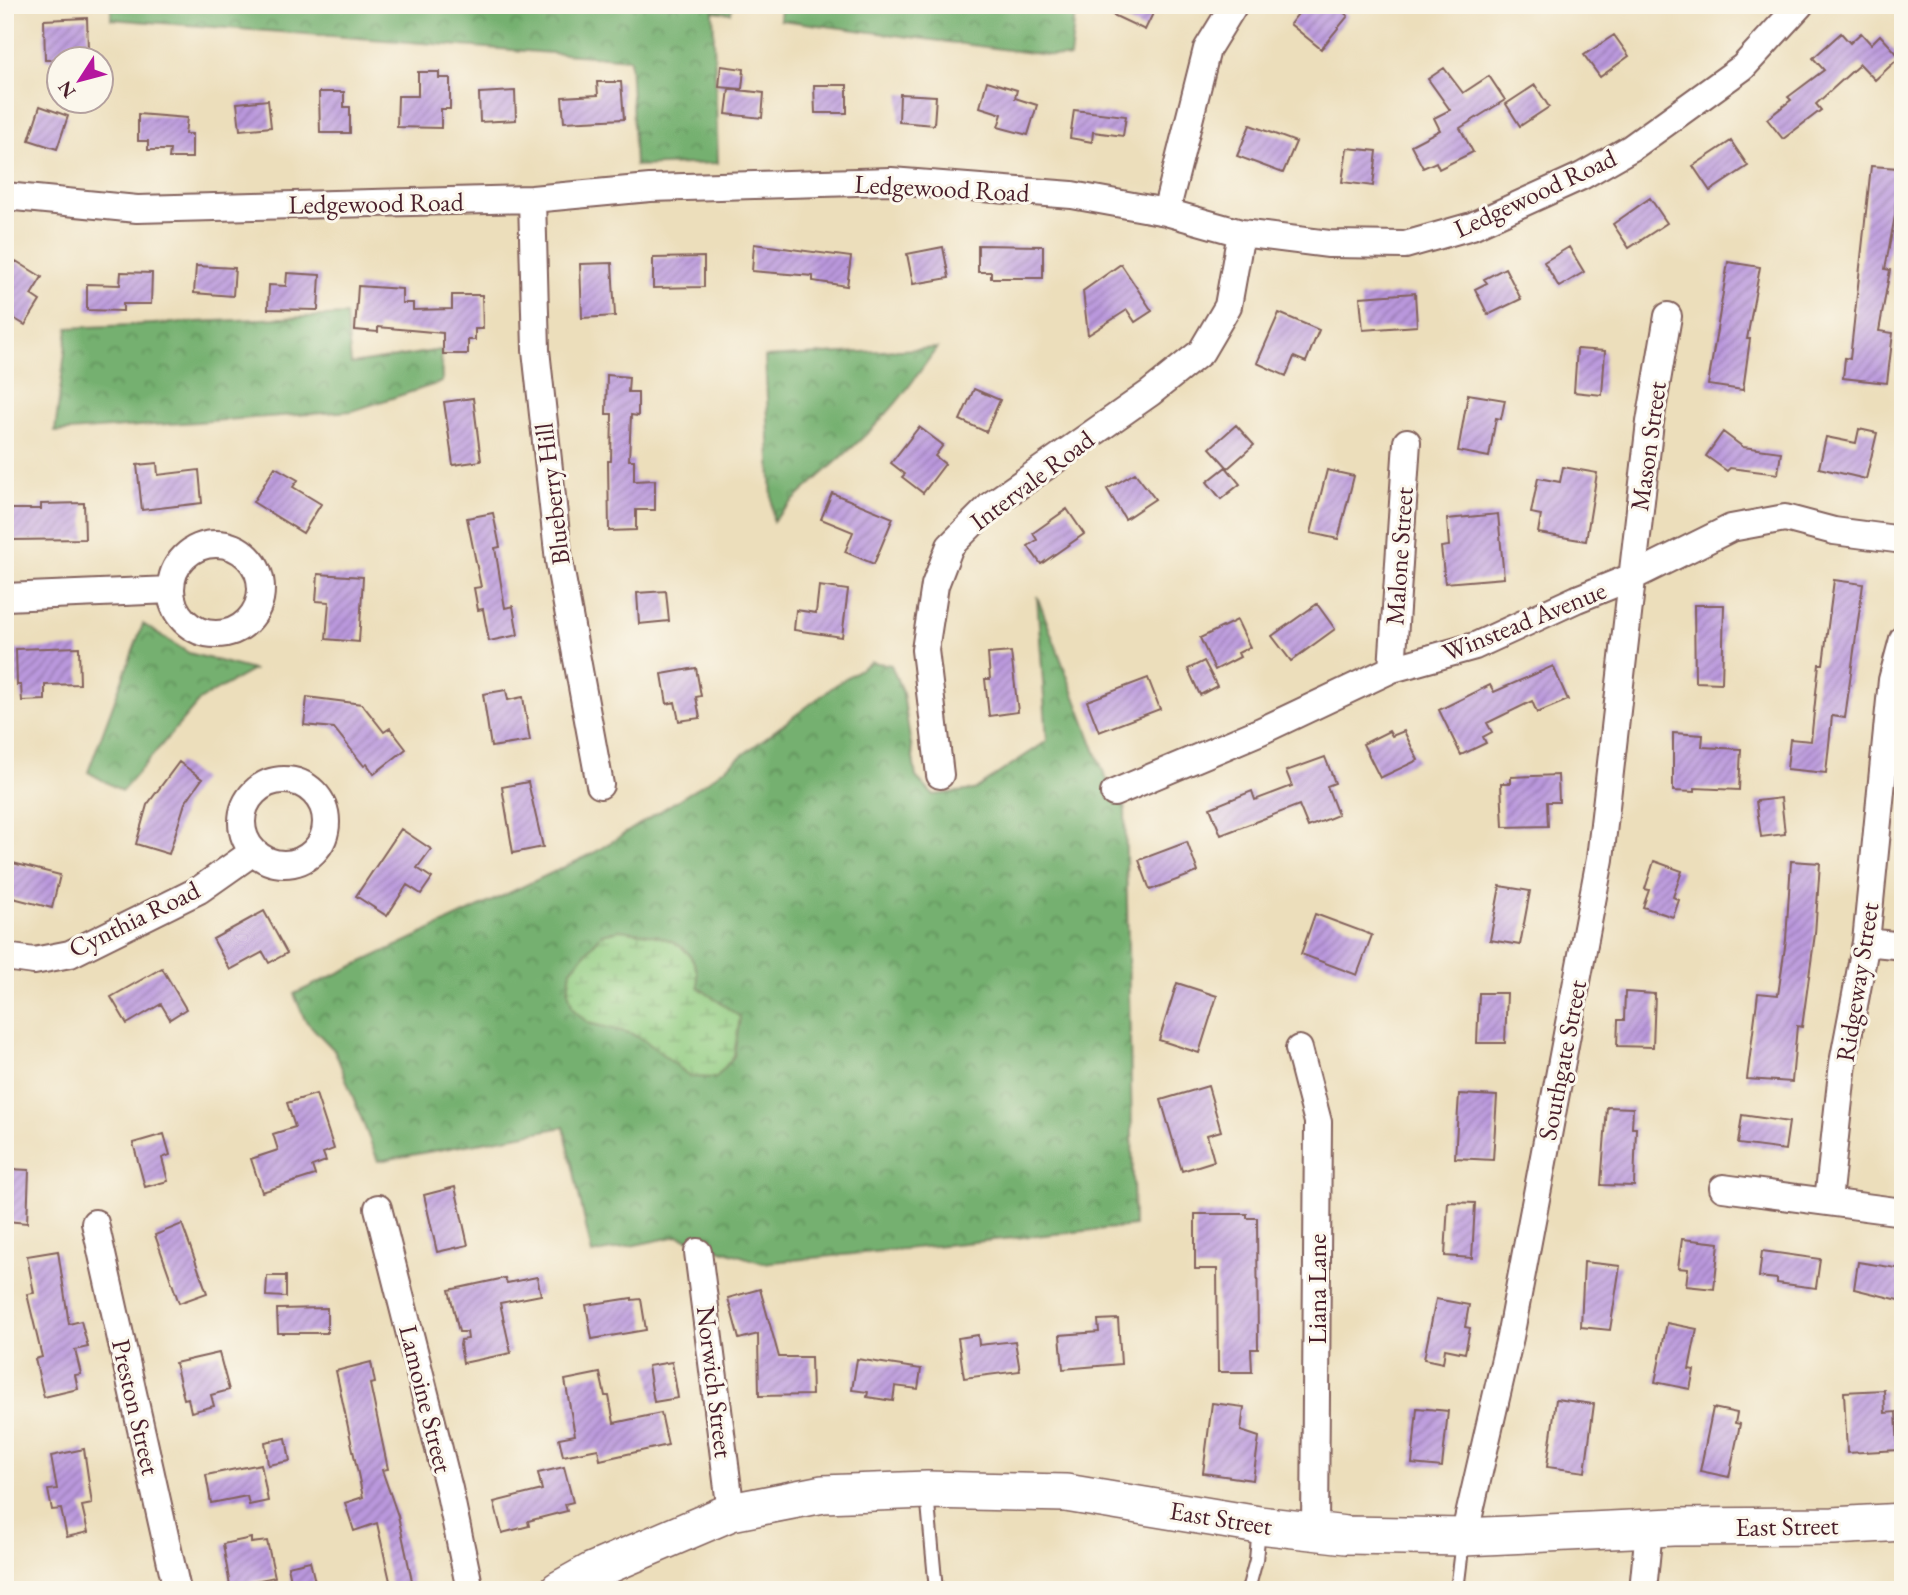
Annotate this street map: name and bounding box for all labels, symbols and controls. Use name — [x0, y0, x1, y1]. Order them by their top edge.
north arrow — [46, 46, 116, 116]
text: N — [52, 76, 81, 103]
street label: Ledgewood Road — [1448, 140, 1622, 245]
street label: Ledgewood Road — [854, 166, 1031, 210]
street label: Ledgewood Road — [288, 184, 465, 222]
street label: Mason Street — [1622, 379, 1674, 513]
street label: Blueberry Hill — [526, 421, 578, 567]
street label: Intervale Road — [963, 422, 1102, 538]
street label: Malone Street — [1377, 486, 1421, 626]
street label: Winstead Avenue — [1437, 573, 1611, 669]
street label: Cynthia Road — [63, 872, 206, 965]
street label: Ridgeway Street — [1828, 900, 1886, 1064]
street label: Southgate Street — [1530, 977, 1594, 1143]
street label: Liana Lane — [1300, 1234, 1334, 1344]
street label: Norwich Street — [689, 1304, 741, 1460]
street label: Lamoine Street — [391, 1322, 461, 1476]
street label: Preston Street — [104, 1336, 168, 1478]
street label: East Street — [1167, 1493, 1275, 1543]
street label: East Street — [1735, 1508, 1839, 1544]

